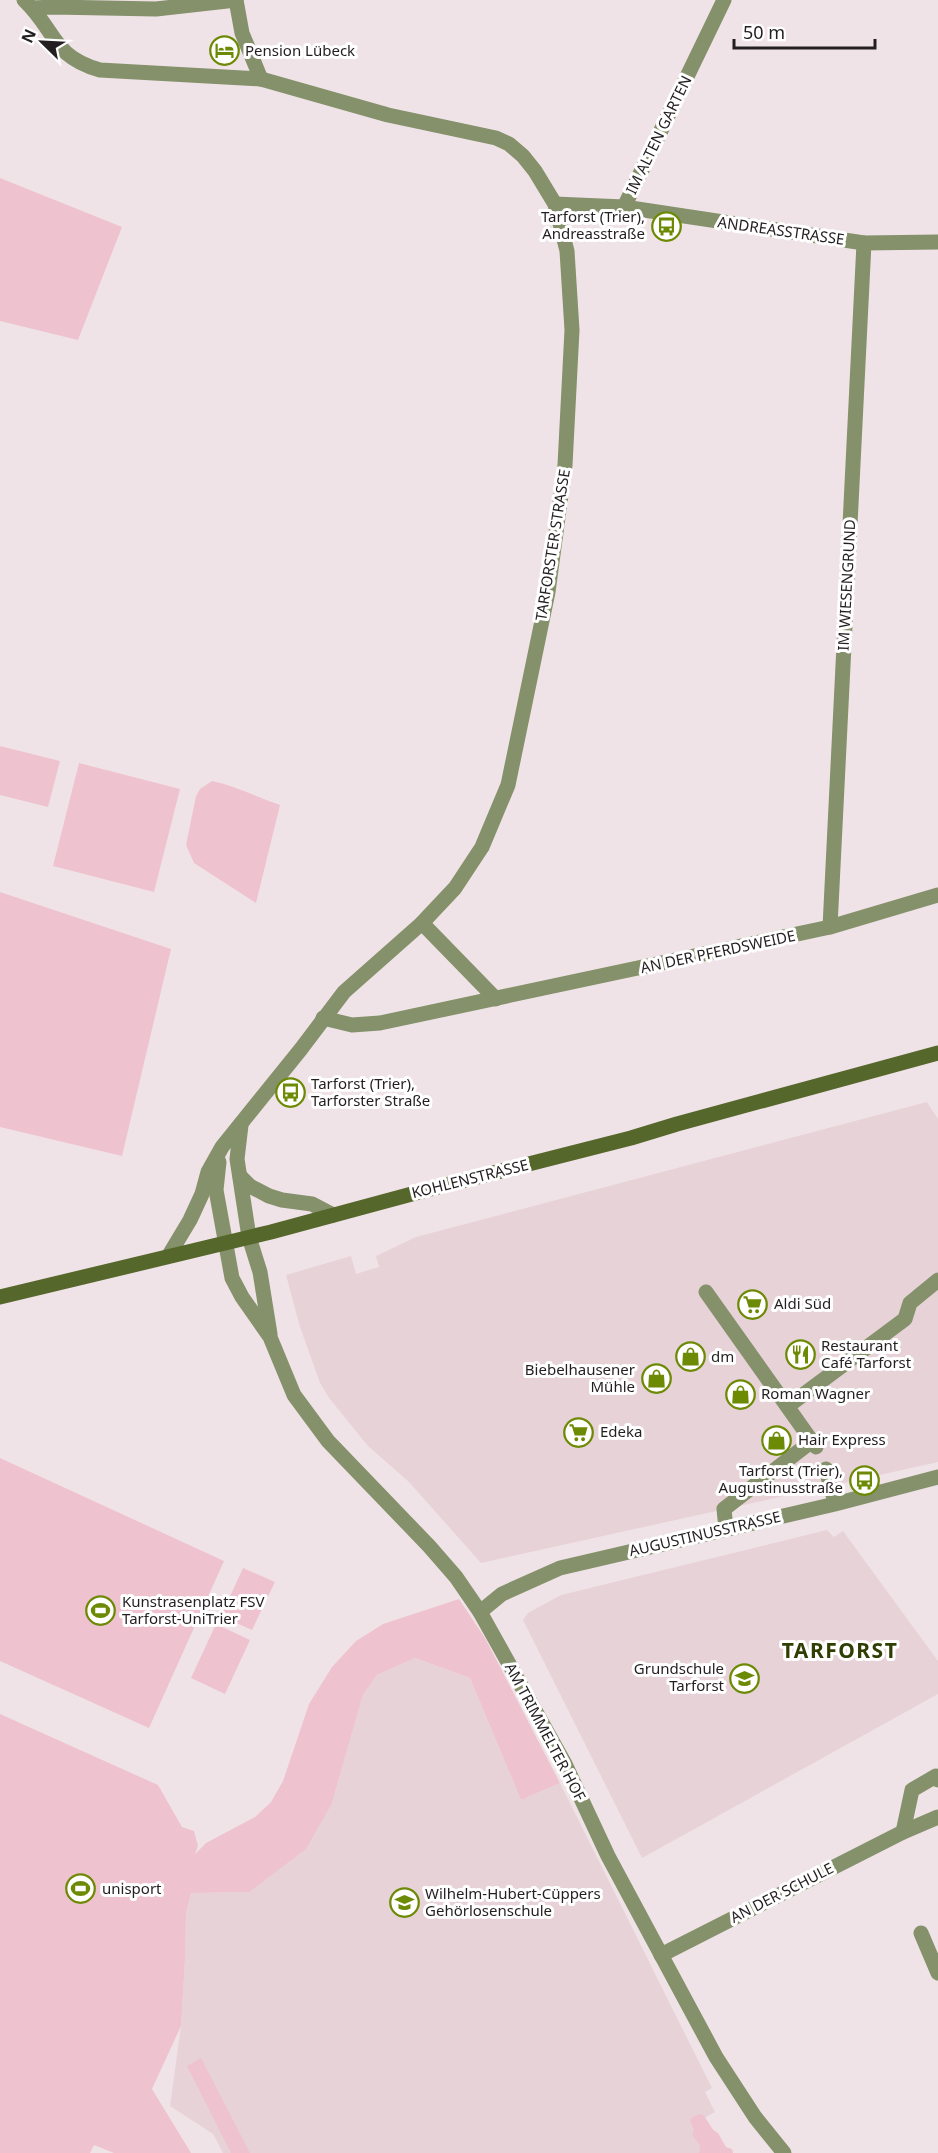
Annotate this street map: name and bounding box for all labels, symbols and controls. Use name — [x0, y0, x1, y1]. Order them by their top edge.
north arrow — [12, 12, 72, 72]
scale bar — [734, 12, 875, 50]
text: 50 m — [743, 20, 785, 44]
text: N — [16, 25, 41, 46]
hotel icon: Pension Lübeck — [208, 35, 240, 67]
place label: Pension Lübeck — [245, 40, 355, 60]
street label: IM ALTEN GARTEN — [621, 72, 696, 197]
place label: Tarforst (Trier), Andreasstraße — [541, 206, 645, 243]
bus stop icon: Tarforst (Trier), Andreasstraße — [650, 210, 682, 242]
street label: ANDREASSTRASSE — [717, 211, 846, 249]
street label: TARFORSTER STRASSE — [530, 467, 574, 622]
street label: IM WIESENGRUND — [833, 519, 859, 651]
street label: AN DER PFERDSWEIDE — [639, 925, 797, 977]
place label: Tarforst (Trier), Tarforster Straße — [311, 1073, 430, 1110]
bus stop icon: Tarforst (Trier), Tarforster Straße — [274, 1077, 306, 1109]
street label: KOHLENSTRASSE — [409, 1154, 530, 1202]
supermarket icon: Aldi Süd — [737, 1288, 769, 1320]
place label: Aldi Süd — [774, 1293, 831, 1313]
place label: Restaurant Café Tarforst — [821, 1335, 912, 1372]
restaurant icon: Restaurant Café Tarforst — [784, 1339, 816, 1371]
shop icon: dm — [674, 1341, 706, 1373]
place label: dm — [711, 1346, 734, 1366]
place label: Biebelhausener Mühle — [525, 1359, 635, 1396]
shop icon: Biebelhausener Mühle — [640, 1363, 672, 1395]
shop icon: Roman Wagner — [724, 1378, 756, 1410]
place label: Roman Wagner — [761, 1383, 870, 1403]
supermarket icon: Edeka — [563, 1416, 595, 1448]
place label: Edeka — [600, 1421, 642, 1441]
shop icon: Hair Express — [761, 1424, 793, 1456]
place label: Hair Express — [798, 1429, 886, 1449]
place label: Tarforst (Trier), Augustinusstraße — [719, 1460, 843, 1497]
bus stop icon: Tarforst (Trier), Augustinusstraße — [848, 1464, 880, 1496]
street label: AUGUSTINUSSTRASSE — [627, 1506, 783, 1560]
place label: Kunstrasenplatz FSV Tarforst-UniTrier — [122, 1591, 265, 1628]
sports icon: Kunstrasenplatz FSV Tarforst-UniTrier — [85, 1595, 117, 1627]
district label: TARFORST — [782, 1636, 898, 1664]
place label: Grundschule Tarforst — [634, 1658, 725, 1695]
street label: AM TRIMMELTER HOF — [501, 1659, 591, 1804]
school or university icon: Grundschule Tarforst — [729, 1662, 761, 1694]
street label: AN DER SCHULE — [726, 1857, 837, 1927]
sports icon: unisport — [65, 1873, 97, 1905]
place label: unisport — [102, 1878, 162, 1898]
place label: Wilhelm-Hubert-Cüppers Gehörlosenschule — [425, 1883, 601, 1920]
school or university icon: Wilhelm-Hubert-Cüppers Gehörlosenschule — [388, 1887, 420, 1919]

